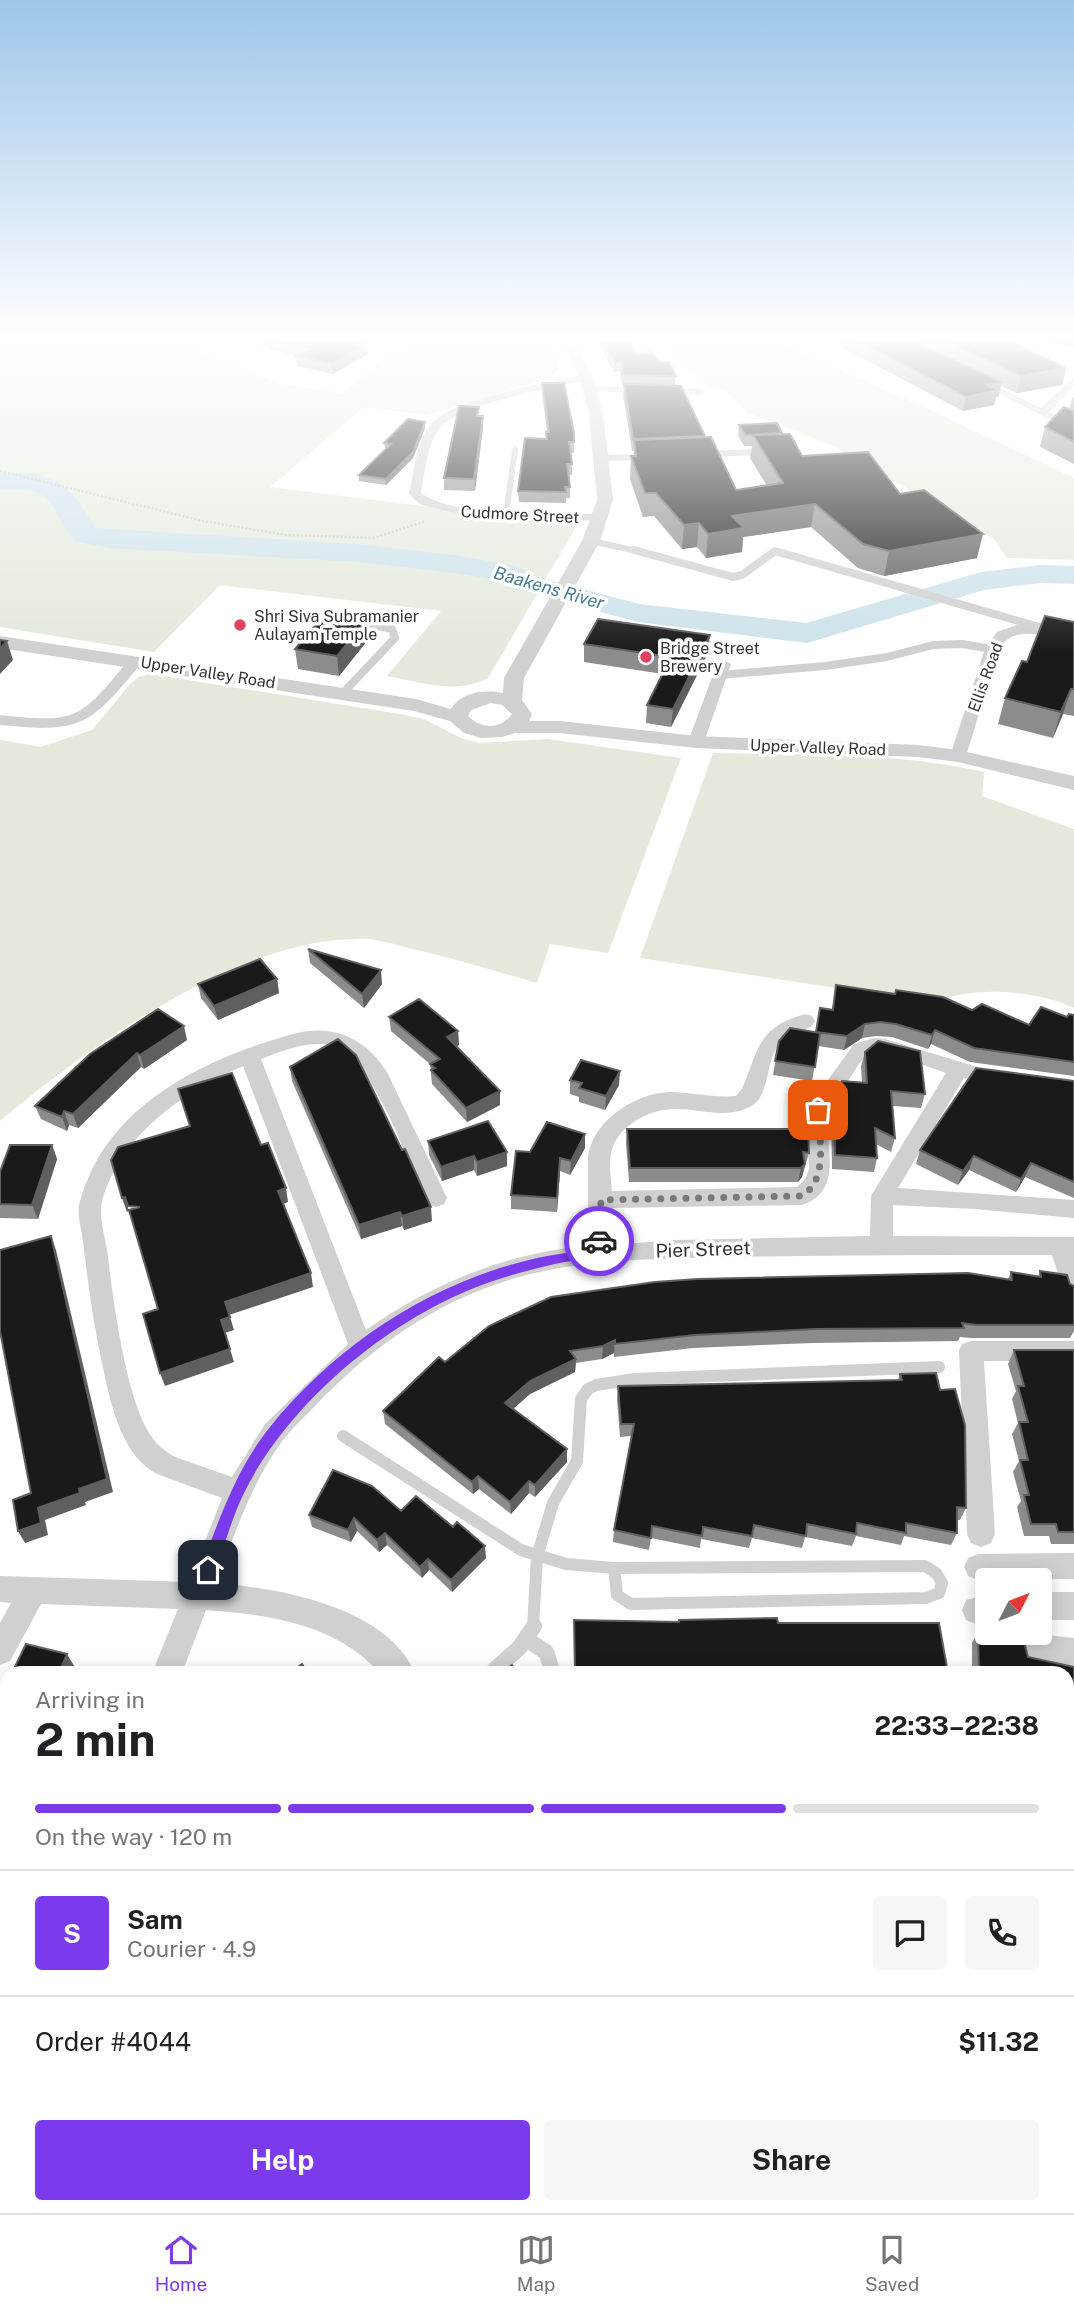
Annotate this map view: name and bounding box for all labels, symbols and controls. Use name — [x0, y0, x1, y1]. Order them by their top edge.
street label: Cudmore Street — [460, 502, 580, 527]
water label: Baakens River — [491, 562, 607, 613]
place label: Shri Siva Subramanier Aulayam Temple — [254, 607, 419, 644]
marker: Shri Siva Subramanier Aulayam Temple — [232, 617, 248, 633]
place label: Bridge Street Brewery — [660, 639, 760, 676]
street label: Ellis Road — [964, 640, 1007, 715]
marker: Bridge Street Brewery — [638, 649, 654, 665]
street label: Upper Valley Road — [139, 652, 277, 693]
street label: Upper Valley Road — [750, 736, 886, 759]
pin — [788, 1080, 848, 1140]
icon: bag — [799, 1091, 837, 1129]
courier — [564, 1206, 634, 1276]
icon: car — [580, 1222, 618, 1260]
street label: Pier Street — [655, 1236, 751, 1262]
pin — [178, 1540, 238, 1600]
icon: home — [189, 1551, 227, 1589]
north arrow — [975, 1568, 1052, 1645]
map controls — [975, 1568, 1052, 1645]
text: Arriving in — [35, 1686, 145, 1713]
text: 22:33–22:38 — [874, 1710, 1039, 1741]
text: 2 min — [35, 1712, 155, 1766]
text: On the way · 120 m — [35, 1823, 232, 1850]
button: chat — [873, 1896, 947, 1970]
button: phone — [965, 1896, 1039, 1970]
text: Sam — [127, 1904, 183, 1935]
text: S — [63, 1918, 81, 1949]
text: Courier · 4.9 — [127, 1935, 256, 1962]
text: Order #4044 — [35, 2026, 191, 2057]
text: $11.32 — [958, 2026, 1039, 2057]
button: Help — [35, 2120, 530, 2200]
button: Share — [544, 2120, 1039, 2200]
tab: Home — [155, 2231, 207, 2295]
tab: Map — [517, 2231, 555, 2295]
tab: Saved — [865, 2231, 919, 2295]

